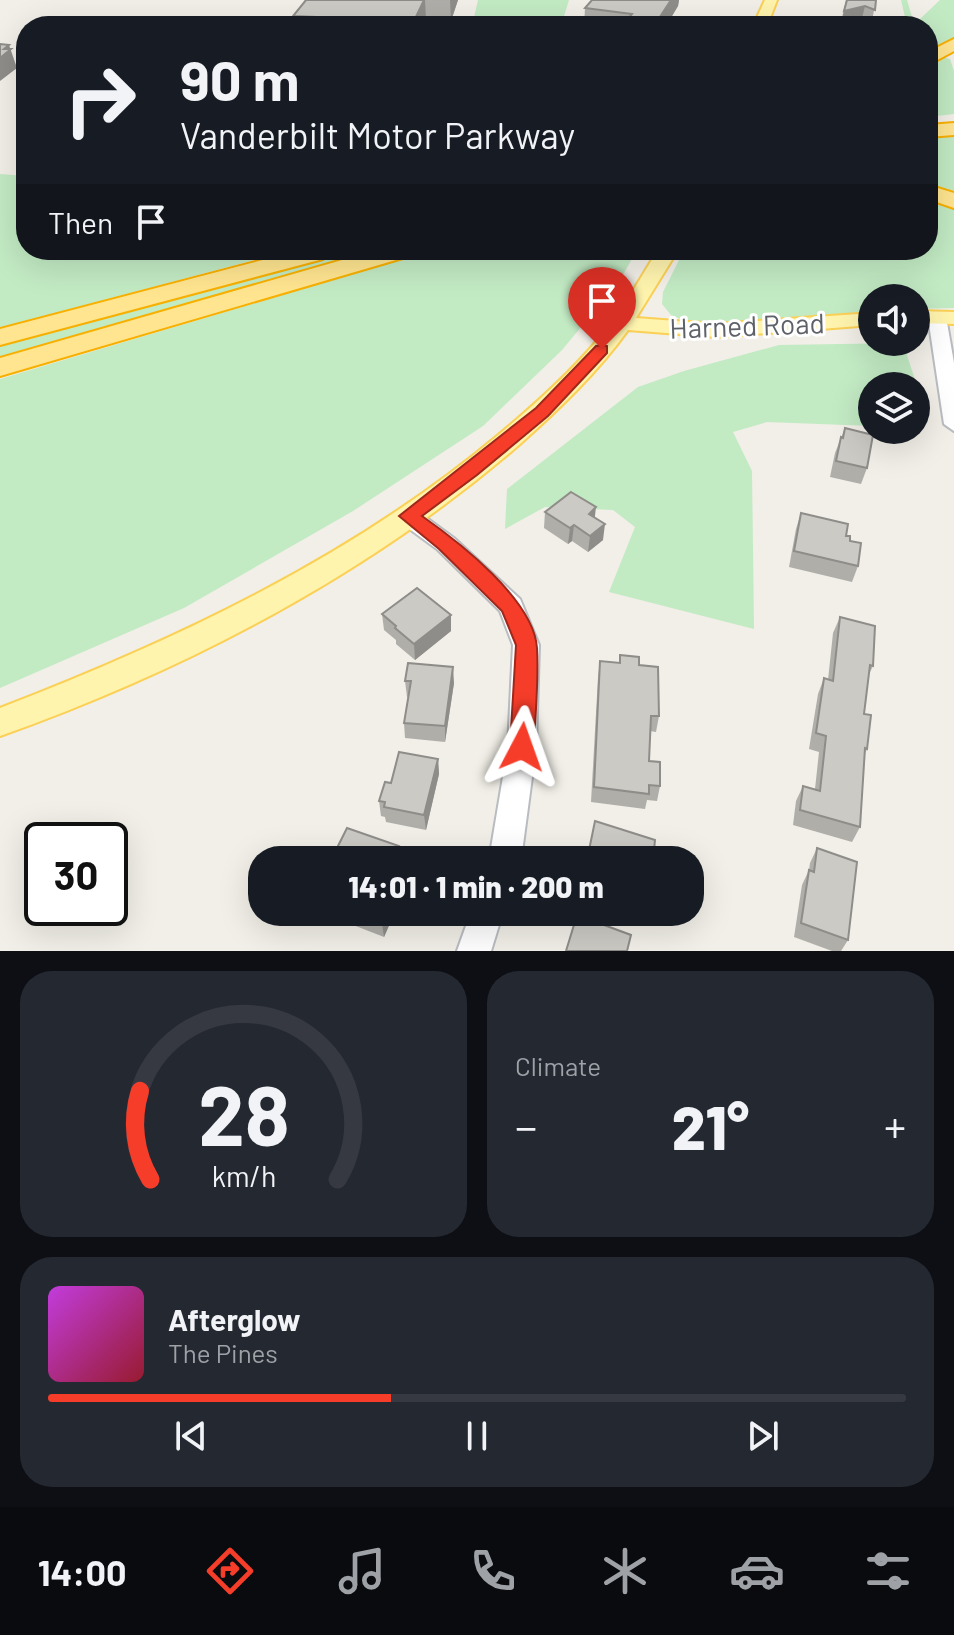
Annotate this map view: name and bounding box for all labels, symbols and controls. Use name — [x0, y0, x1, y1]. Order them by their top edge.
text: 90 m — [180, 45, 300, 112]
icon: right — [48, 48, 152, 152]
text: Vanderbilt Motor Parkway — [180, 113, 575, 156]
icon: arrive — [129, 200, 173, 244]
text: Then — [48, 204, 113, 240]
pin — [568, 267, 636, 349]
icon: arrive — [580, 279, 624, 323]
map controls — [858, 284, 930, 444]
button: sound — [858, 284, 930, 356]
street label: Harned Road — [669, 305, 825, 345]
button: layers — [858, 372, 930, 444]
position arrow — [480, 705, 564, 789]
speed limit sign: 30 — [24, 822, 128, 926]
text: 14:01 · 1 min · 200 m — [348, 868, 604, 904]
text: Climate — [515, 1050, 601, 1081]
text: 28 — [198, 1063, 289, 1163]
text: 21° — [672, 1090, 749, 1162]
text: − — [515, 1099, 537, 1152]
text: + — [884, 1099, 906, 1152]
text: km/h — [211, 1158, 276, 1193]
text: Afterglow — [168, 1301, 301, 1337]
text: The Pines — [168, 1337, 278, 1368]
icon: previous — [169, 1414, 213, 1458]
icon: pause — [455, 1414, 499, 1458]
icon: next — [741, 1414, 785, 1458]
icon: directions — [202, 1543, 258, 1599]
icon: music — [334, 1543, 390, 1599]
icon: phone — [465, 1543, 521, 1599]
icon: climate — [597, 1543, 653, 1599]
icon: car — [729, 1543, 785, 1599]
icon: filters — [860, 1543, 916, 1599]
text: 14:00 — [38, 1550, 126, 1593]

